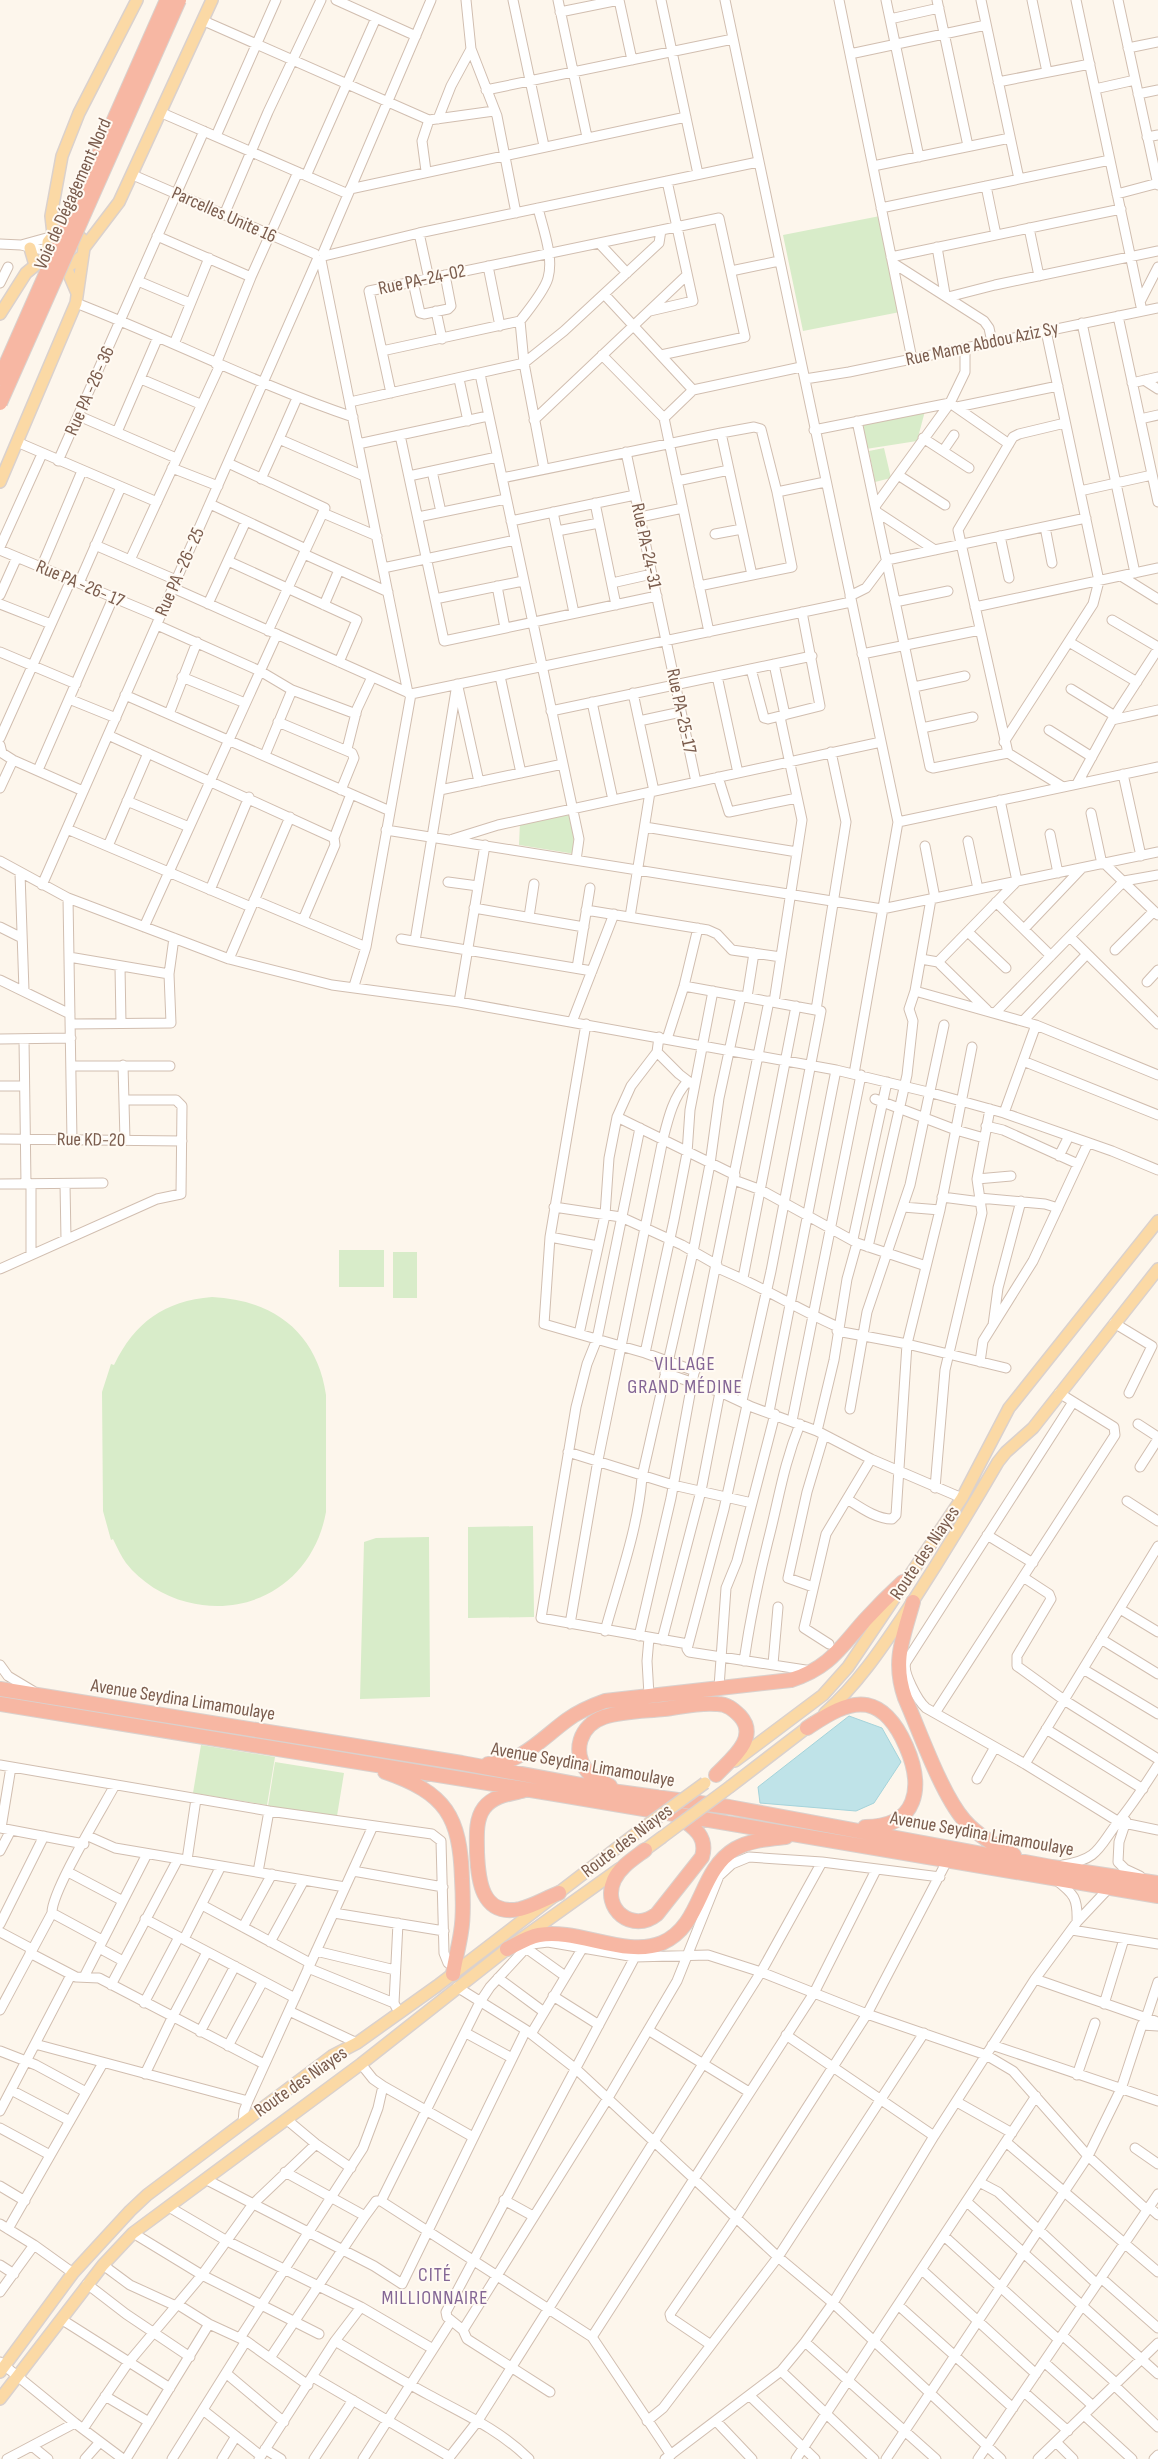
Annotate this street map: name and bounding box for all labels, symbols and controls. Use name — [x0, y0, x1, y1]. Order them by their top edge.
street label: Voie de Dégagement Nord — [29, 115, 117, 273]
street label: Parcelles Unite 16 — [168, 182, 280, 248]
street label: Rue PA-24-02 — [376, 260, 468, 300]
street label: Rue Mame Abdou Aziz Sy — [903, 316, 1061, 371]
street label: Rue PA -26- 36 — [60, 343, 120, 439]
street label: Rue PA-24-31 — [626, 501, 666, 591]
street label: Rue PA -26- 25 — [150, 524, 210, 620]
street label: Rue PA -26- 17 — [32, 555, 128, 613]
street label: Rue PA-25-17 — [661, 666, 701, 756]
street label: Rue KD-20 — [57, 1128, 125, 1152]
district label: VILLAGE GRAND MÉDINE — [627, 1352, 743, 1399]
street label: Route des Niayes — [885, 1502, 965, 1604]
street label: Avenue Seydina Limamoulaye — [88, 1674, 277, 1726]
street label: Avenue Seydina Limamoulaye — [489, 1737, 677, 1792]
street label: Route des Niayes — [577, 1799, 677, 1883]
street label: Avenue Seydina Limamoulaye — [888, 1806, 1076, 1861]
street label: Route des Niayes — [250, 2041, 352, 2122]
district label: CITÉ MILLIONNAIRE — [381, 2263, 489, 2310]

